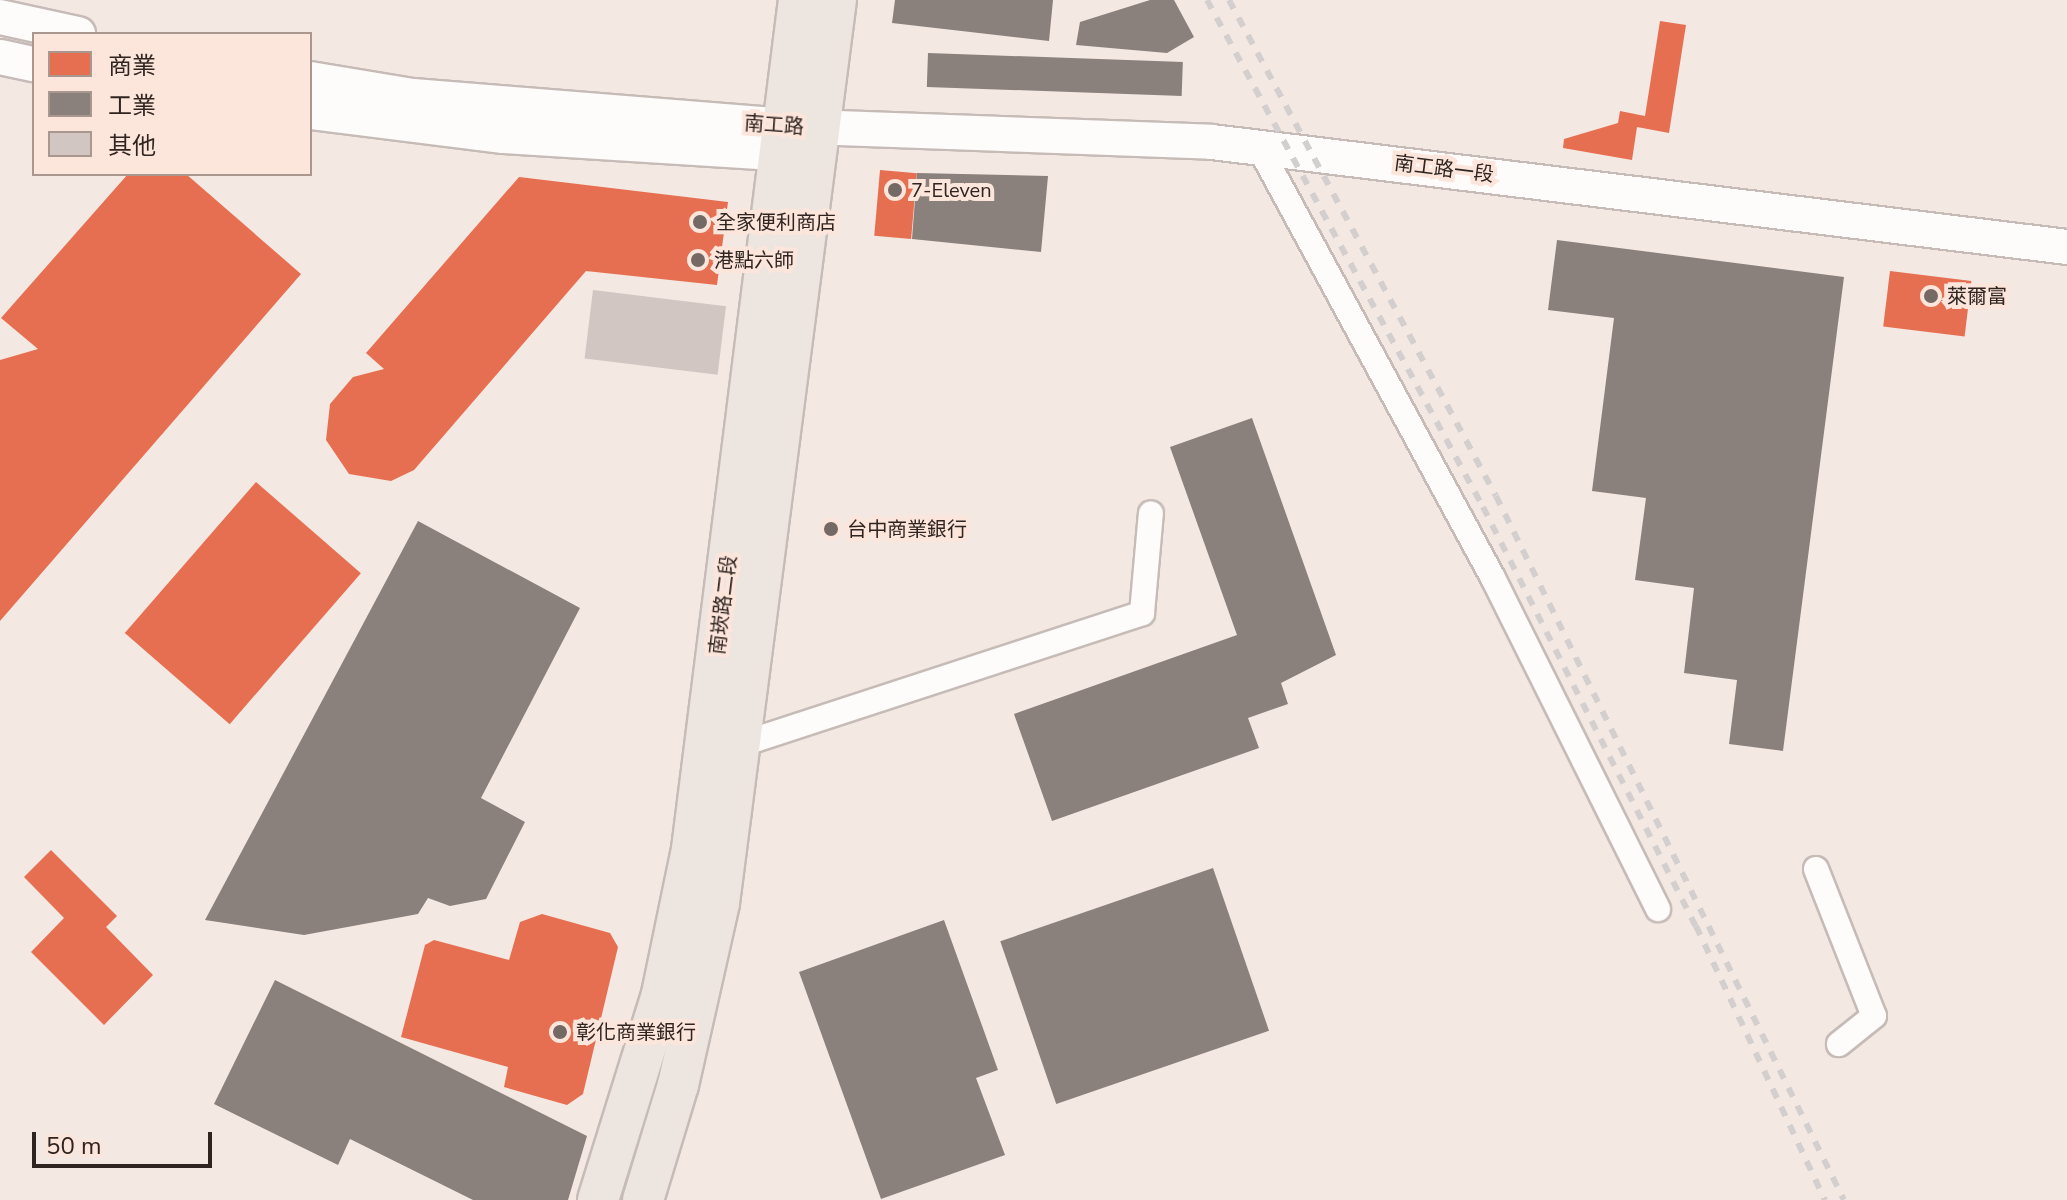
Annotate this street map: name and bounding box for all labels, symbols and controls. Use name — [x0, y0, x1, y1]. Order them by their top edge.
legend — [32, 32, 312, 176]
text: 商業 — [108, 50, 156, 82]
text: 工業 — [108, 90, 156, 122]
street label: 南工路 — [743, 111, 805, 139]
text: 其他 — [108, 130, 156, 162]
street label: 南工路一段 — [1393, 151, 1495, 187]
place label: 7-Eleven — [911, 178, 992, 202]
marker: 7-Eleven — [886, 181, 904, 199]
place label: 全家便利商店 — [716, 210, 836, 234]
marker: 全家便利商店 — [691, 213, 709, 231]
place label: 港點六師 — [714, 248, 794, 272]
marker: 港點六師 — [689, 251, 707, 269]
place label: 萊爾富 — [1947, 284, 2007, 308]
marker: 萊爾富 — [1922, 287, 1940, 305]
place label: 台中商業銀行 — [847, 517, 967, 541]
marker: 台中商業銀行 — [822, 520, 840, 538]
street label: 南崁路二段 — [705, 554, 741, 656]
place label: 彰化商業銀行 — [576, 1020, 696, 1044]
marker: 彰化商業銀行 — [551, 1023, 569, 1041]
scale bar — [36, 1116, 216, 1166]
text: 50 m — [46, 1130, 102, 1162]

